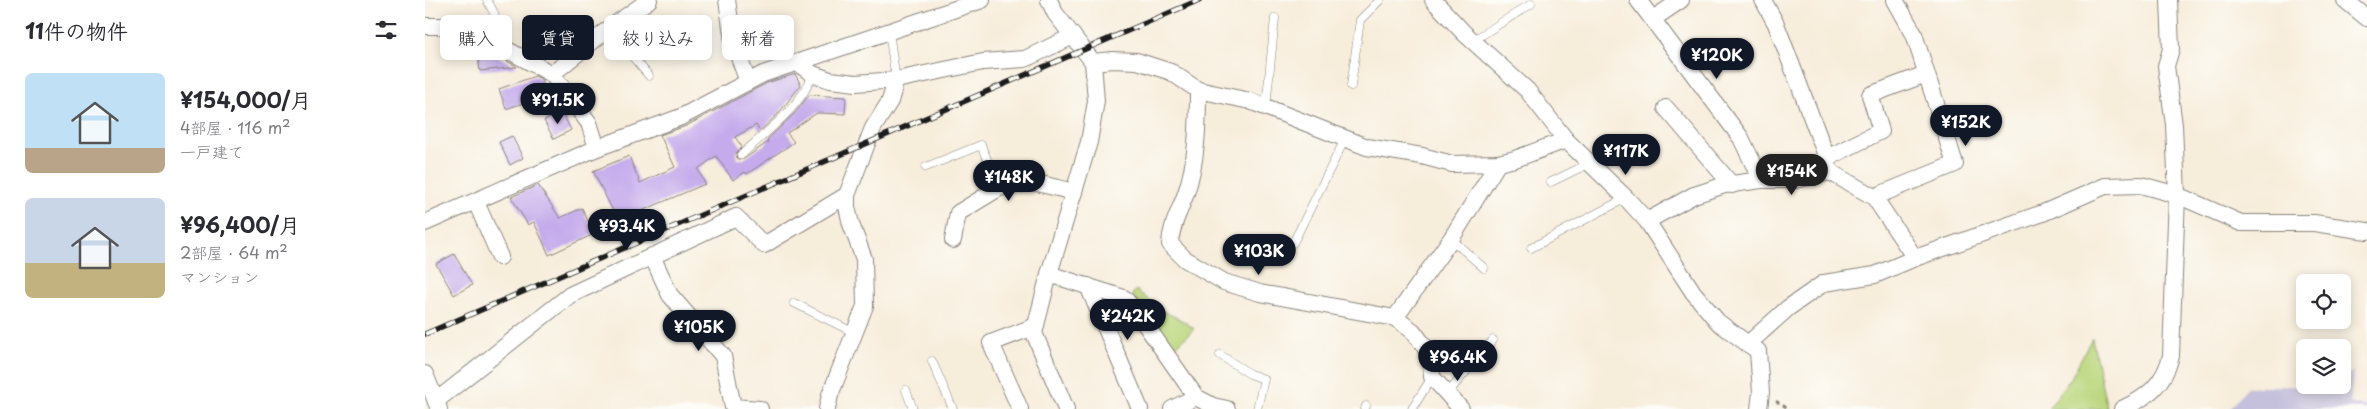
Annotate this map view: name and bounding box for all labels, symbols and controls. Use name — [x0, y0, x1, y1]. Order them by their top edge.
text: 11件の物件 — [25, 14, 128, 46]
chip: 購入 — [440, 15, 512, 60]
chip: 賃貸 — [522, 15, 594, 60]
chip: 絞り込み — [604, 15, 712, 60]
chip: 新着 — [722, 15, 794, 60]
icon: filters — [372, 16, 400, 44]
pin: ¥120K — [1682, 38, 1752, 80]
text: ¥120K — [1691, 42, 1743, 66]
pin: ¥91.5K — [517, 82, 599, 125]
text: ¥154,000/月 — [180, 83, 311, 115]
text: ¥91.5K — [532, 87, 584, 111]
icon: home — [65, 93, 125, 153]
pin: ¥152K — [1931, 104, 2001, 147]
text: ¥152K — [1941, 109, 1991, 133]
text: 4部屋 · 116 m² — [180, 115, 291, 139]
pin: ¥117K — [1591, 134, 1661, 176]
text: ¥117K — [1603, 138, 1649, 162]
text: 一戸建て — [180, 139, 244, 163]
pin: ¥154K — [1757, 154, 1827, 196]
text: ¥154K — [1767, 158, 1817, 182]
pin: ¥148K — [974, 160, 1044, 202]
text: ¥148K — [984, 164, 1034, 188]
text: ¥96,400/月 — [180, 208, 300, 240]
pin: ¥93.4K — [586, 208, 668, 251]
text: ¥93.4K — [599, 213, 655, 237]
icon: home — [65, 218, 125, 278]
pin: ¥103K — [1224, 234, 1294, 276]
text: ¥103K — [1234, 238, 1284, 262]
text: 2部屋 · 64 m² — [180, 240, 288, 264]
text: マンション — [180, 264, 259, 288]
map controls — [2296, 274, 2351, 394]
button: locate — [2296, 274, 2351, 329]
pin: ¥242K — [1093, 298, 1163, 341]
text: ¥242K — [1101, 303, 1155, 327]
pin: ¥105K — [664, 310, 734, 352]
text: ¥105K — [674, 314, 724, 338]
button: layers — [2296, 339, 2351, 394]
pin: ¥96.4K — [1417, 340, 1499, 382]
text: ¥96.4K — [1429, 344, 1487, 368]

